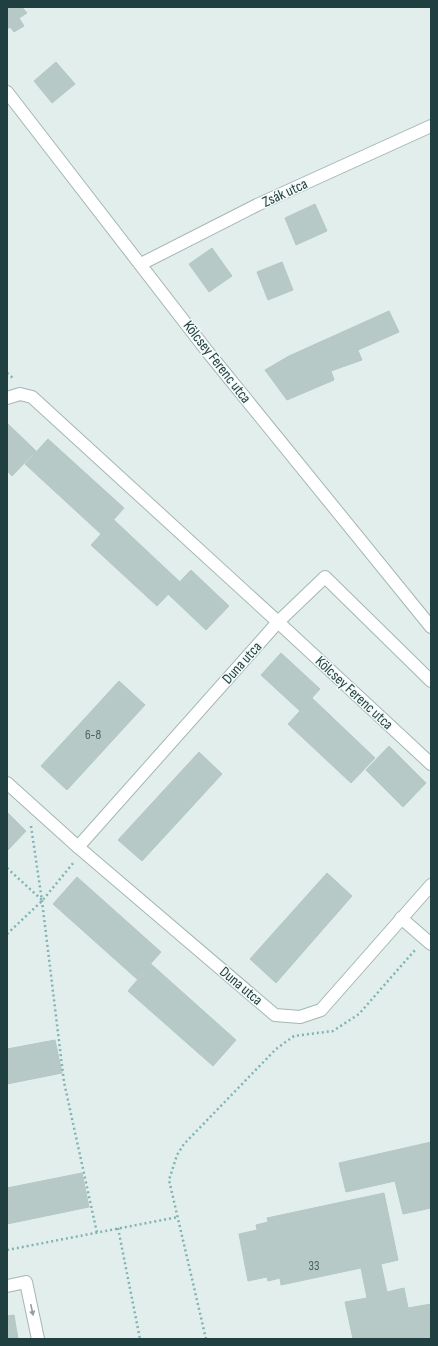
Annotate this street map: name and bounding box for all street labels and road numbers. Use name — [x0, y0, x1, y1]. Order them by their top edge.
street label: Zsák utca — [259, 174, 311, 212]
street label: Kölcsey Ferenc utca — [179, 317, 255, 407]
street label: Duna utca — [218, 638, 266, 688]
street label: Kölcsey Ferenc utca — [311, 652, 397, 734]
street label: Duna utca — [216, 962, 267, 1010]

